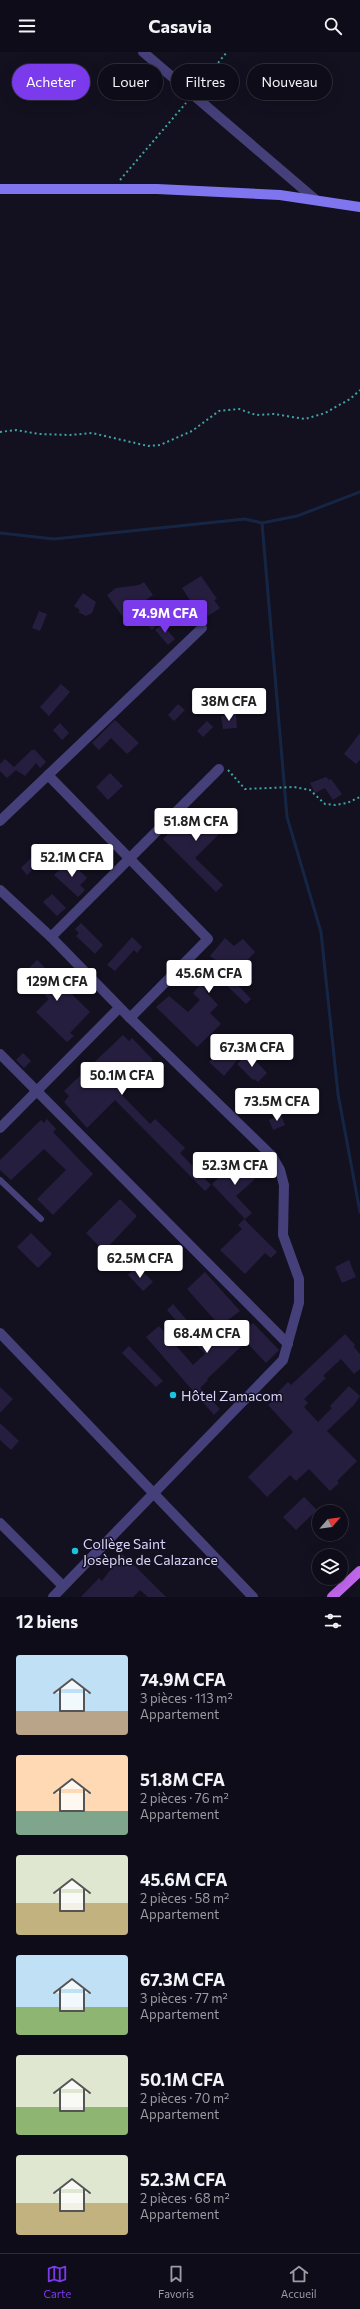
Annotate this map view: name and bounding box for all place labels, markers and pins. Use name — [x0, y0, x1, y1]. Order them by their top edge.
pin: 74.9M CFA — [119, 600, 211, 634]
pin: 38M CFA — [192, 688, 266, 722]
pin: 51.8M CFA — [150, 808, 242, 842]
pin: 52.1M CFA — [26, 844, 118, 878]
pin: 45.6M CFA — [163, 960, 255, 994]
pin: 129M CFA — [16, 968, 98, 1002]
pin: 67.3M CFA — [206, 1034, 298, 1068]
pin: 50.1M CFA — [76, 1062, 168, 1096]
pin: 73.5M CFA — [231, 1088, 323, 1122]
pin: 52.3M CFA — [189, 1152, 281, 1186]
pin: 62.5M CFA — [94, 1245, 186, 1279]
pin: 68.4M CFA — [161, 1320, 253, 1354]
place label: Hôtel Zamacom — [181, 1387, 283, 1404]
marker: Hôtel Zamacom — [168, 1390, 178, 1400]
place label: Collège Saint Josèphe de Calazance — [83, 1535, 218, 1568]
marker: Collège Saint Josèphe de Calazance — [70, 1546, 80, 1556]

